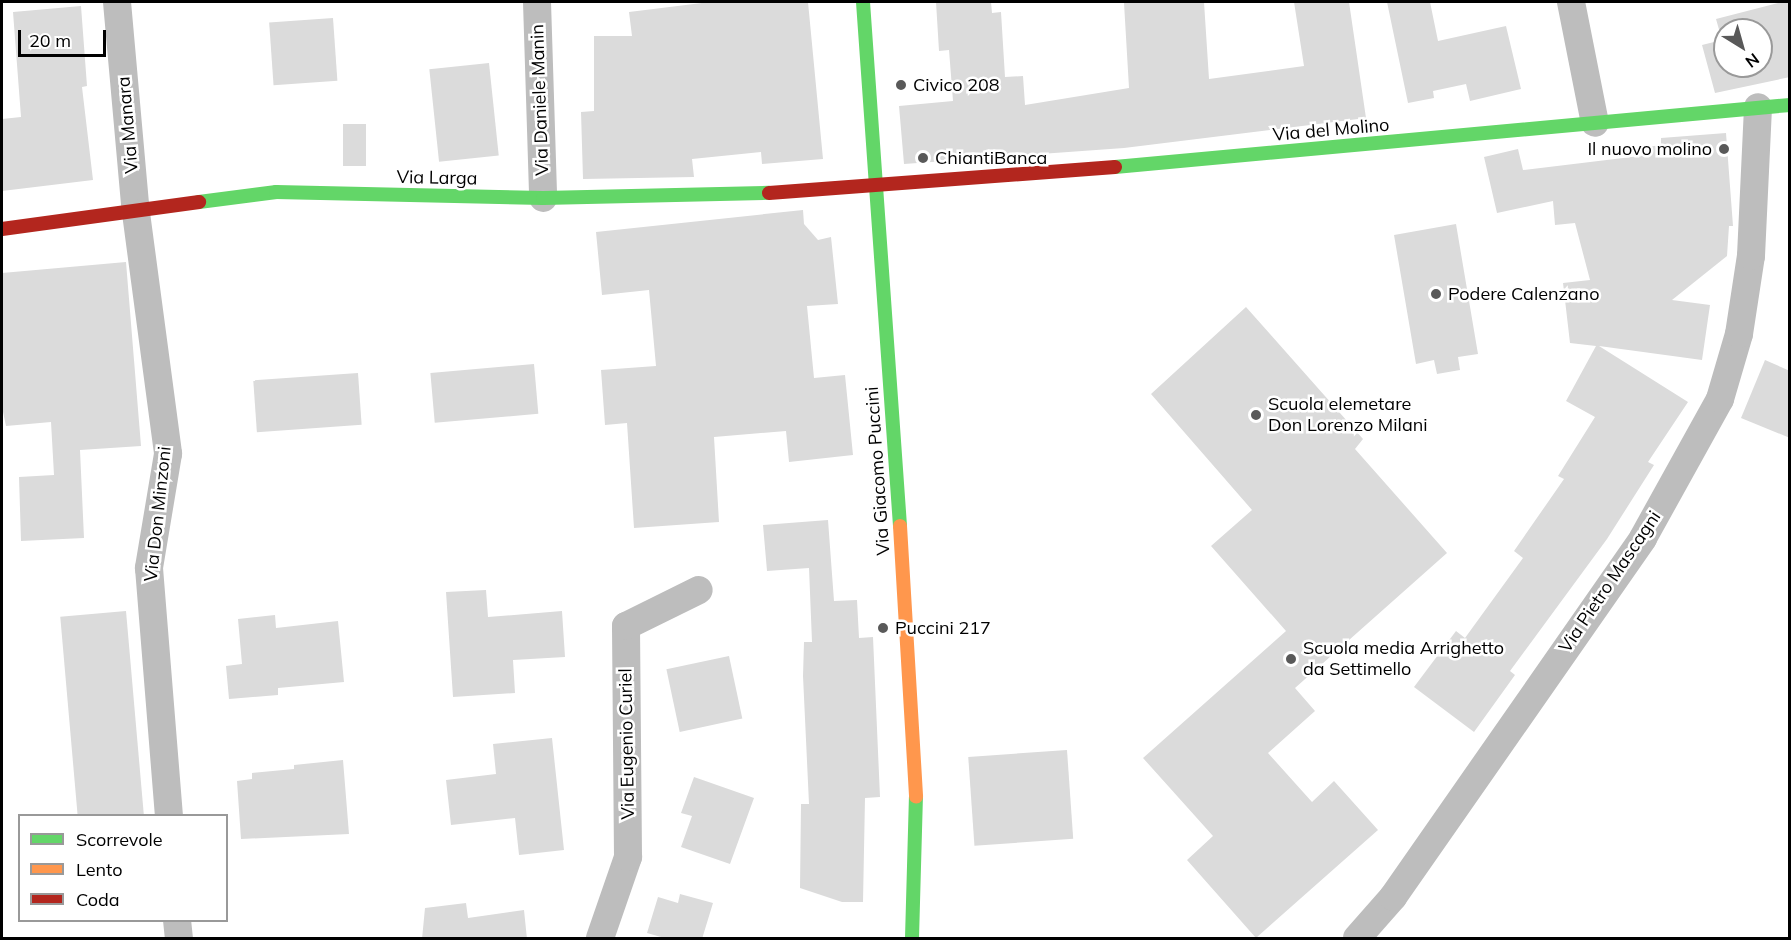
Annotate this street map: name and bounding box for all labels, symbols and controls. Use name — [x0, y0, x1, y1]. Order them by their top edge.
scale bar — [21, 18, 110, 56]
north arrow — [1713, 18, 1773, 78]
street label: Via Daniele Manin — [527, 24, 553, 176]
text: 20 m — [29, 29, 71, 52]
text: N — [1742, 49, 1763, 72]
place label: Civico 208 — [913, 74, 1000, 96]
street label: Via Manara — [113, 76, 143, 174]
marker: Civico 208 — [894, 78, 908, 92]
street label: Via del Molino — [1272, 114, 1390, 146]
place label: Il nuovo molino — [1587, 138, 1712, 160]
marker: Il nuovo molino — [1717, 142, 1731, 156]
place label: ChiantiBanca — [935, 147, 1047, 169]
marker: ChiantiBanca — [916, 151, 930, 165]
street label: Via Larga — [396, 166, 478, 190]
place label: Podere Calenzano — [1448, 283, 1599, 305]
marker: Podere Calenzano — [1429, 287, 1443, 301]
street label: Via Giacomo Puccini — [861, 386, 895, 556]
place label: Scuola elemetare Don Lorenzo Milani — [1268, 394, 1428, 436]
marker: Scuola elemetare Don Lorenzo Milani — [1249, 408, 1263, 422]
street label: Via Don Minzoni — [140, 445, 176, 583]
street label: Via Pietro Mascagni — [1555, 507, 1665, 657]
place label: Puccini 217 — [895, 617, 991, 639]
marker: Puccini 217 — [876, 621, 890, 635]
place label: Scuola media Arrighetto da Settimello — [1303, 638, 1504, 680]
marker: Scuola media Arrighetto da Settimello — [1284, 652, 1298, 666]
street label: Via Eugenio Curiel — [615, 668, 639, 820]
legend — [18, 814, 228, 922]
text: Scorrevole — [76, 828, 163, 851]
text: Lento — [76, 858, 123, 881]
text: Coda — [76, 888, 120, 911]

